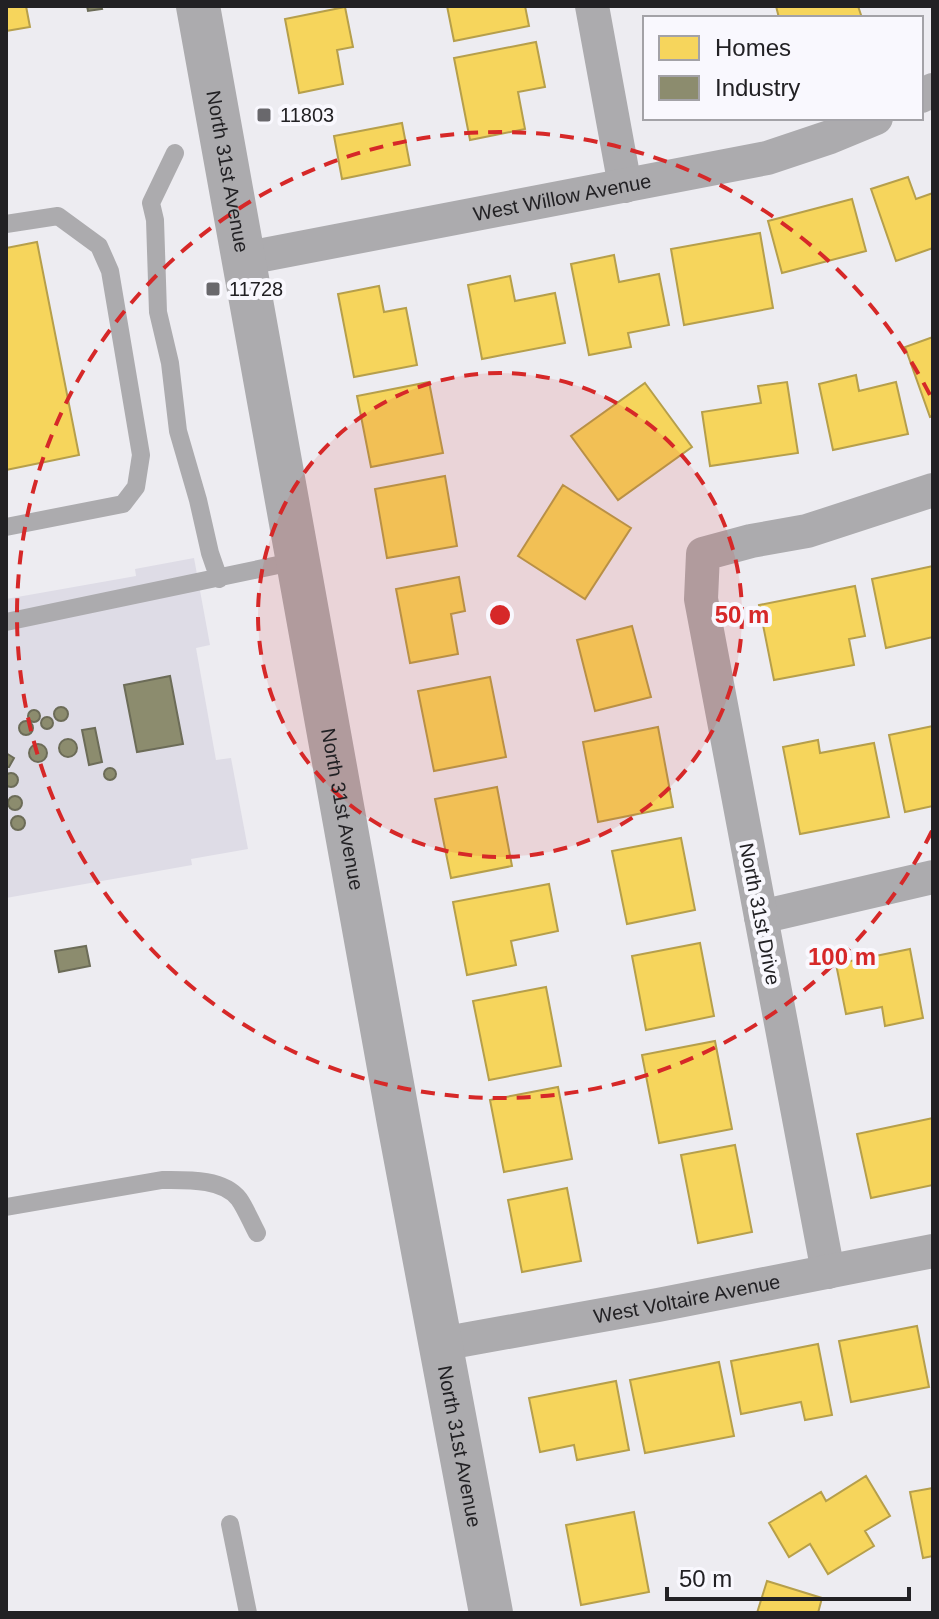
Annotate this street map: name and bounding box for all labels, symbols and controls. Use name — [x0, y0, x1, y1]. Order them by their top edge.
legend — [643, 16, 923, 120]
text: Homes — [715, 34, 791, 61]
text: Industry — [715, 74, 800, 101]
street label: North 31st Avenue — [202, 89, 253, 254]
place label: 11803 — [280, 104, 334, 126]
marker: 11803 — [255, 106, 273, 124]
street label: West Willow Avenue — [471, 170, 653, 225]
place label: 11728 — [229, 278, 283, 300]
marker: 11728 — [204, 280, 222, 298]
centre of rings — [486, 601, 514, 629]
text: 50 m — [715, 601, 769, 628]
street label: North 31st Avenue — [317, 726, 368, 892]
street label: North 31st Drive — [735, 841, 785, 987]
text: 100 m — [808, 943, 876, 970]
street label: West Voltaire Avenue — [592, 1270, 782, 1327]
street label: North 31st Avenue — [434, 1364, 486, 1529]
scale bar — [667, 1551, 909, 1601]
text: 50 m — [679, 1565, 732, 1592]

